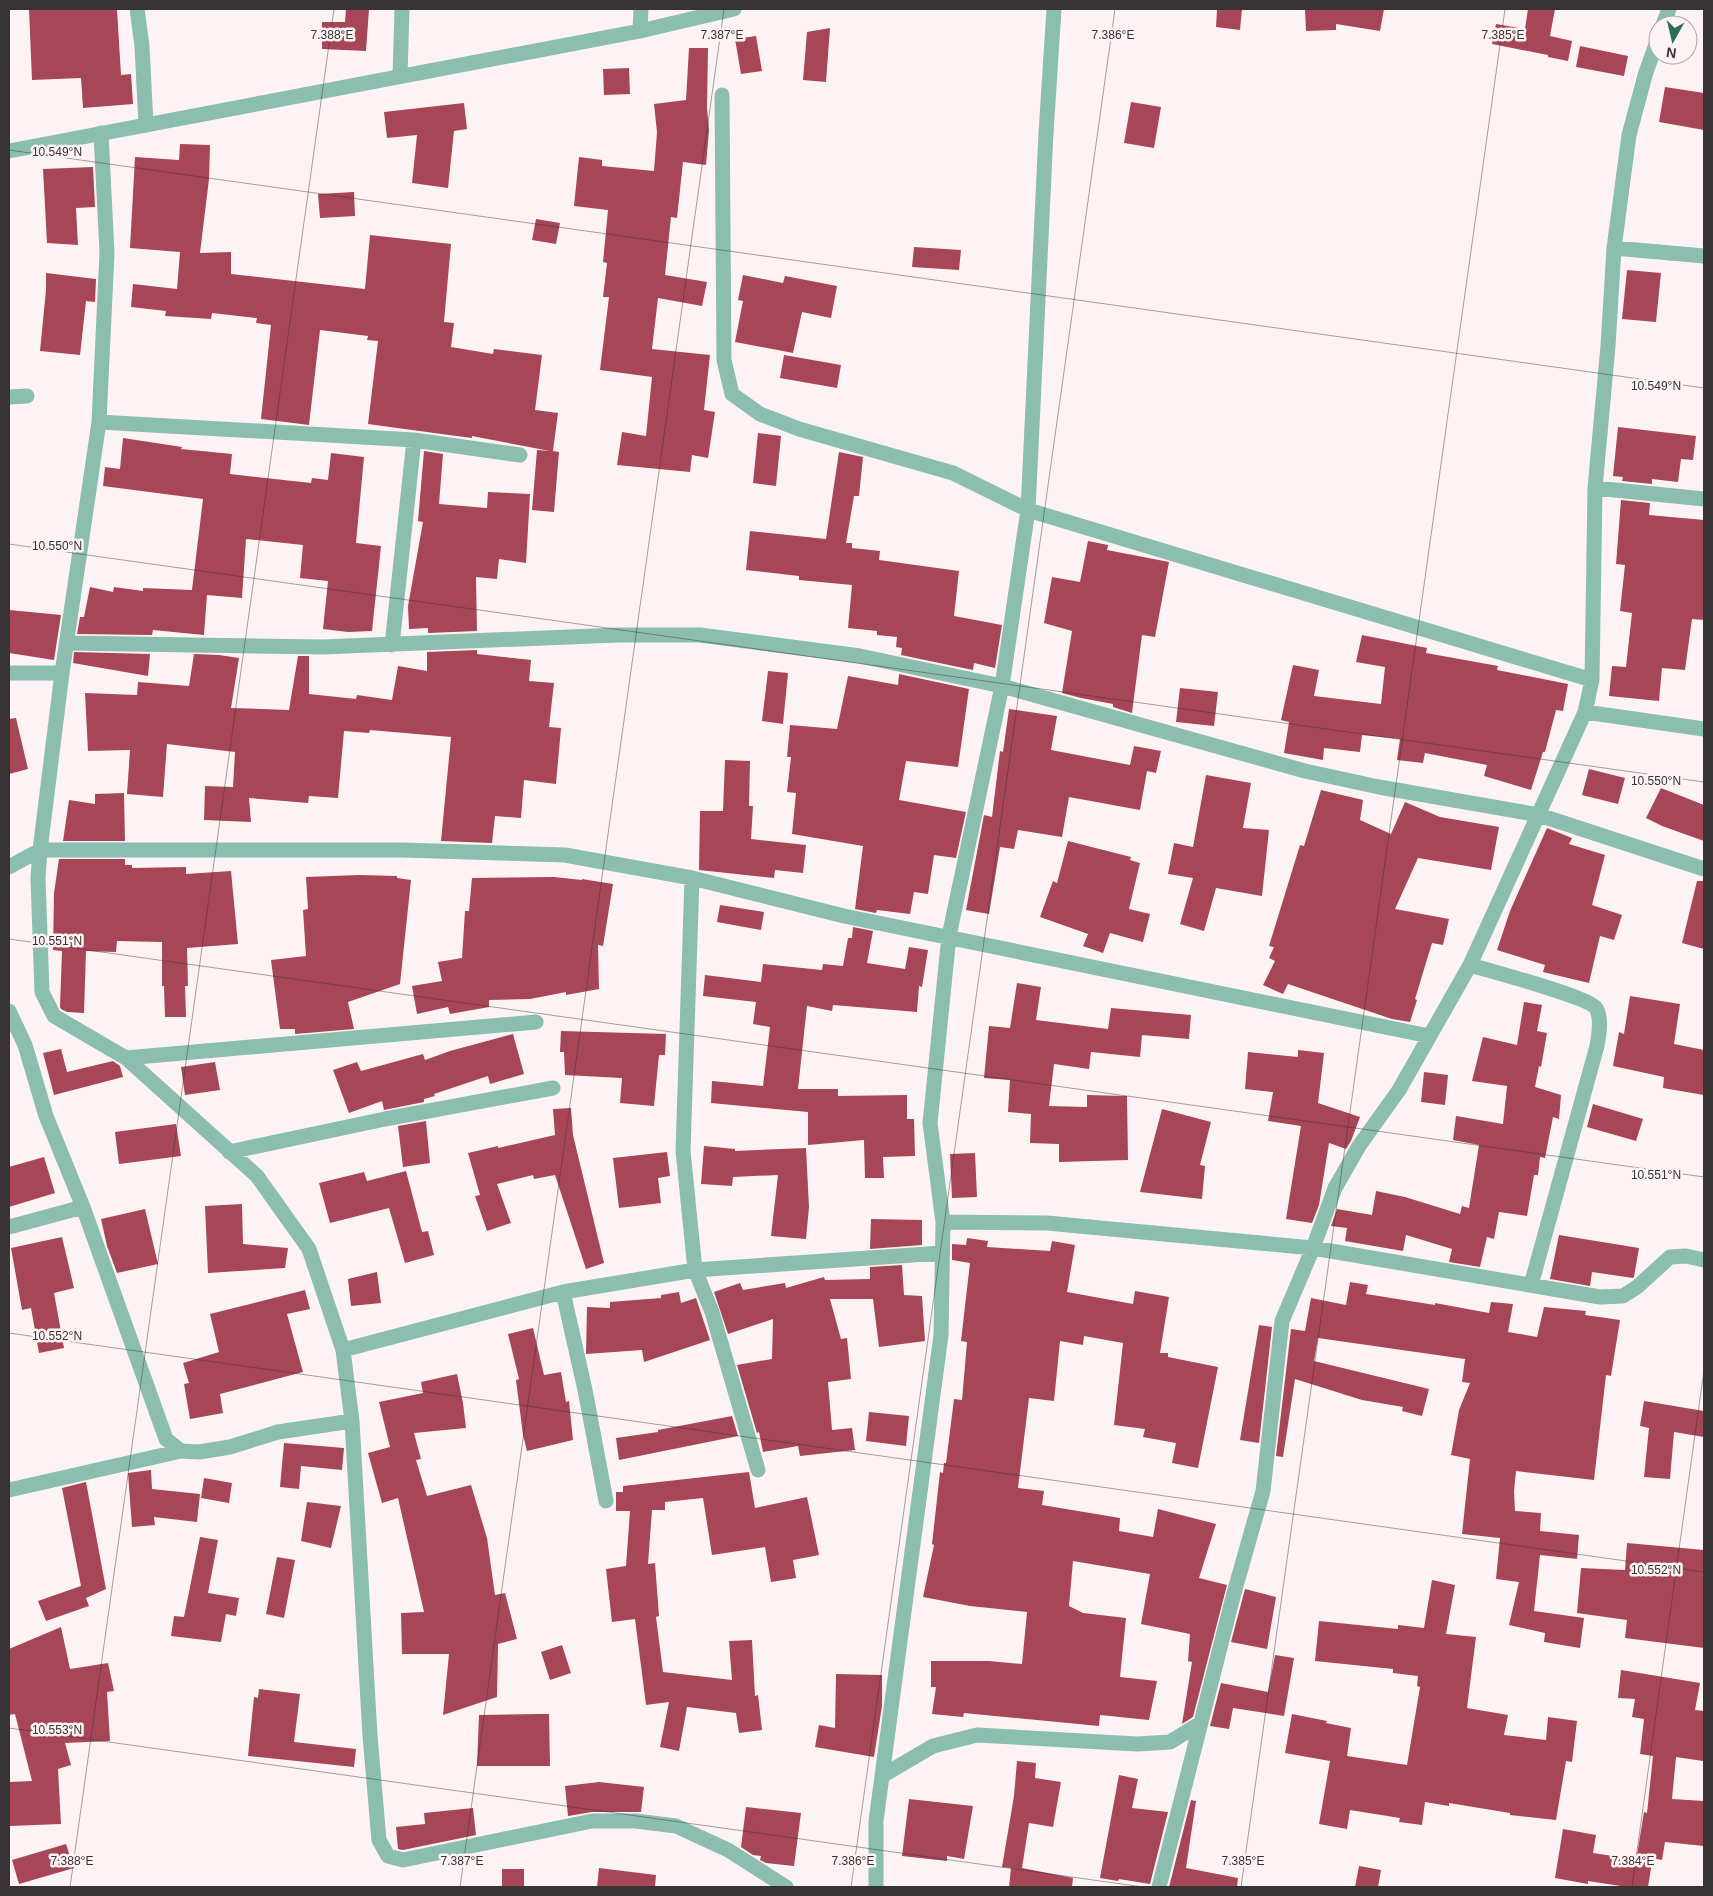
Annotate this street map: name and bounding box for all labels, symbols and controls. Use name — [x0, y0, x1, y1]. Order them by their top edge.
north arrow — [1648, 15, 1698, 65]
text: 7.388°E — [311, 28, 353, 42]
text: 7.387°E — [701, 28, 743, 42]
text: 7.386°E — [1092, 28, 1134, 42]
text: 7.385°E — [1482, 28, 1524, 42]
text: N — [1665, 44, 1677, 62]
text: 10.549°N — [32, 145, 82, 159]
text: 10.549°N — [1631, 379, 1681, 393]
text: 10.550°N — [32, 539, 82, 553]
text: 10.550°N — [1631, 774, 1681, 788]
text: 10.551°N — [32, 934, 82, 948]
text: 10.551°N — [1631, 1168, 1681, 1182]
text: 10.552°N — [32, 1329, 82, 1343]
text: 10.552°N — [1631, 1563, 1681, 1577]
text: 10.553°N — [32, 1723, 82, 1737]
text: 7.388°E — [51, 1854, 93, 1868]
text: 7.387°E — [441, 1854, 483, 1868]
text: 7.386°E — [832, 1854, 874, 1868]
text: 7.385°E — [1222, 1854, 1264, 1868]
text: 7.384°E — [1612, 1854, 1654, 1868]

